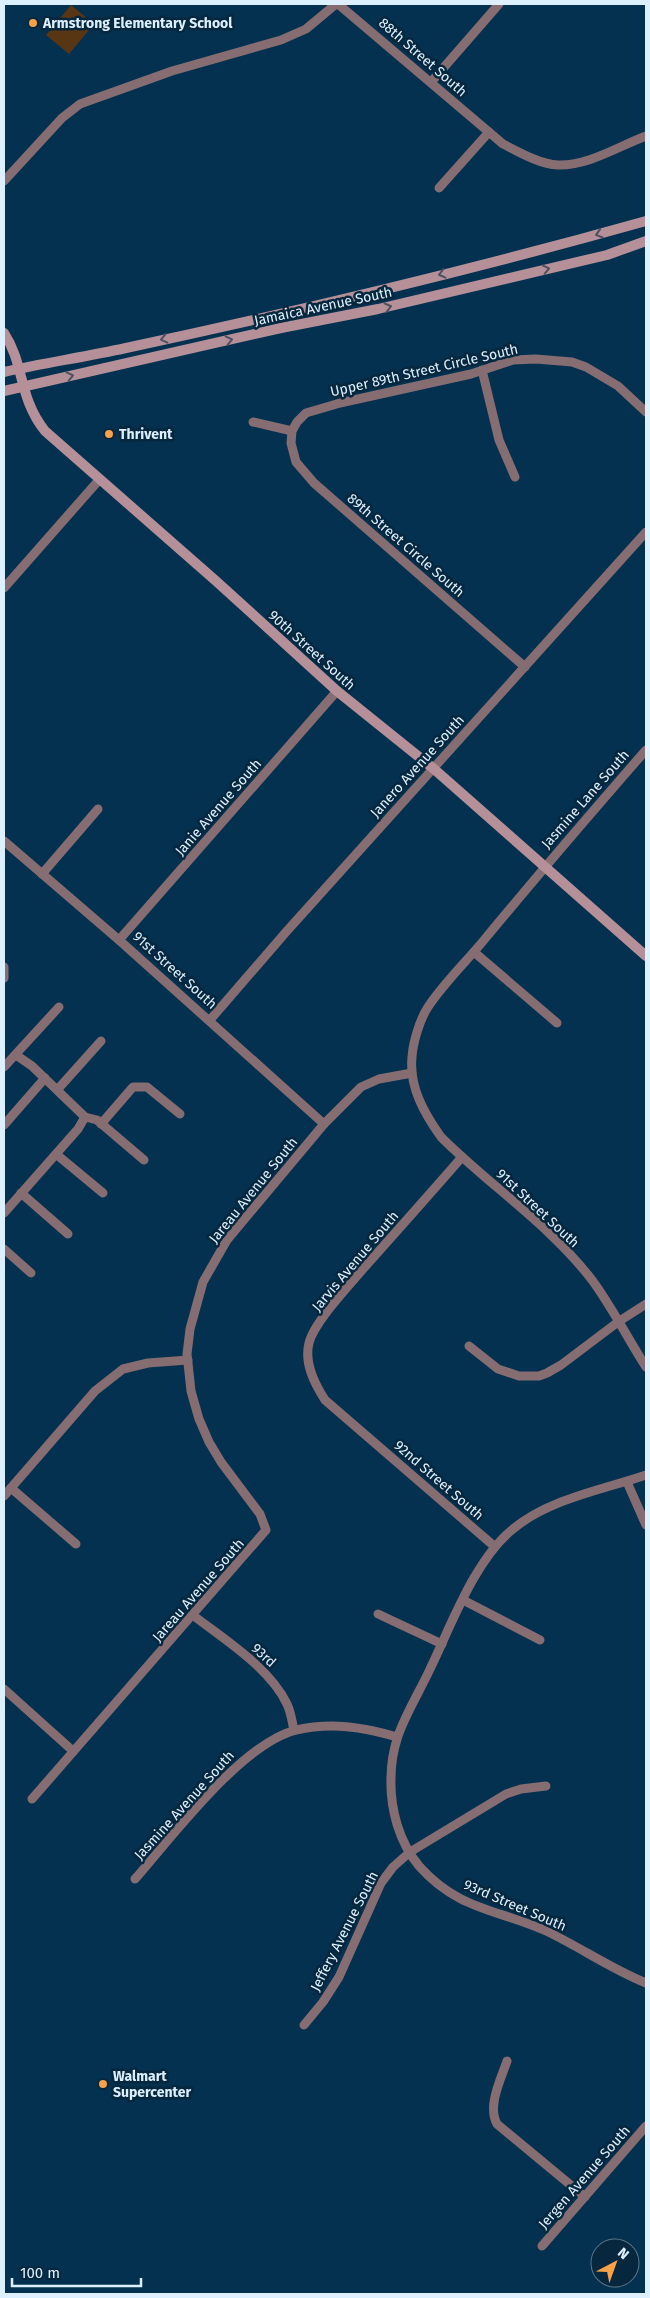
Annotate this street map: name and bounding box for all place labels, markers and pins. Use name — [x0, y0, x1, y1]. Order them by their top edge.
place label: Armstrong Elementary School — [42, 15, 233, 32]
marker: Armstrong Elementary School — [27, 17, 39, 29]
place label: Thrivent — [119, 426, 173, 443]
marker: Thrivent — [103, 428, 115, 440]
place label: Walmart Supercenter — [113, 2068, 191, 2101]
marker: Walmart Supercenter — [97, 2078, 109, 2090]

